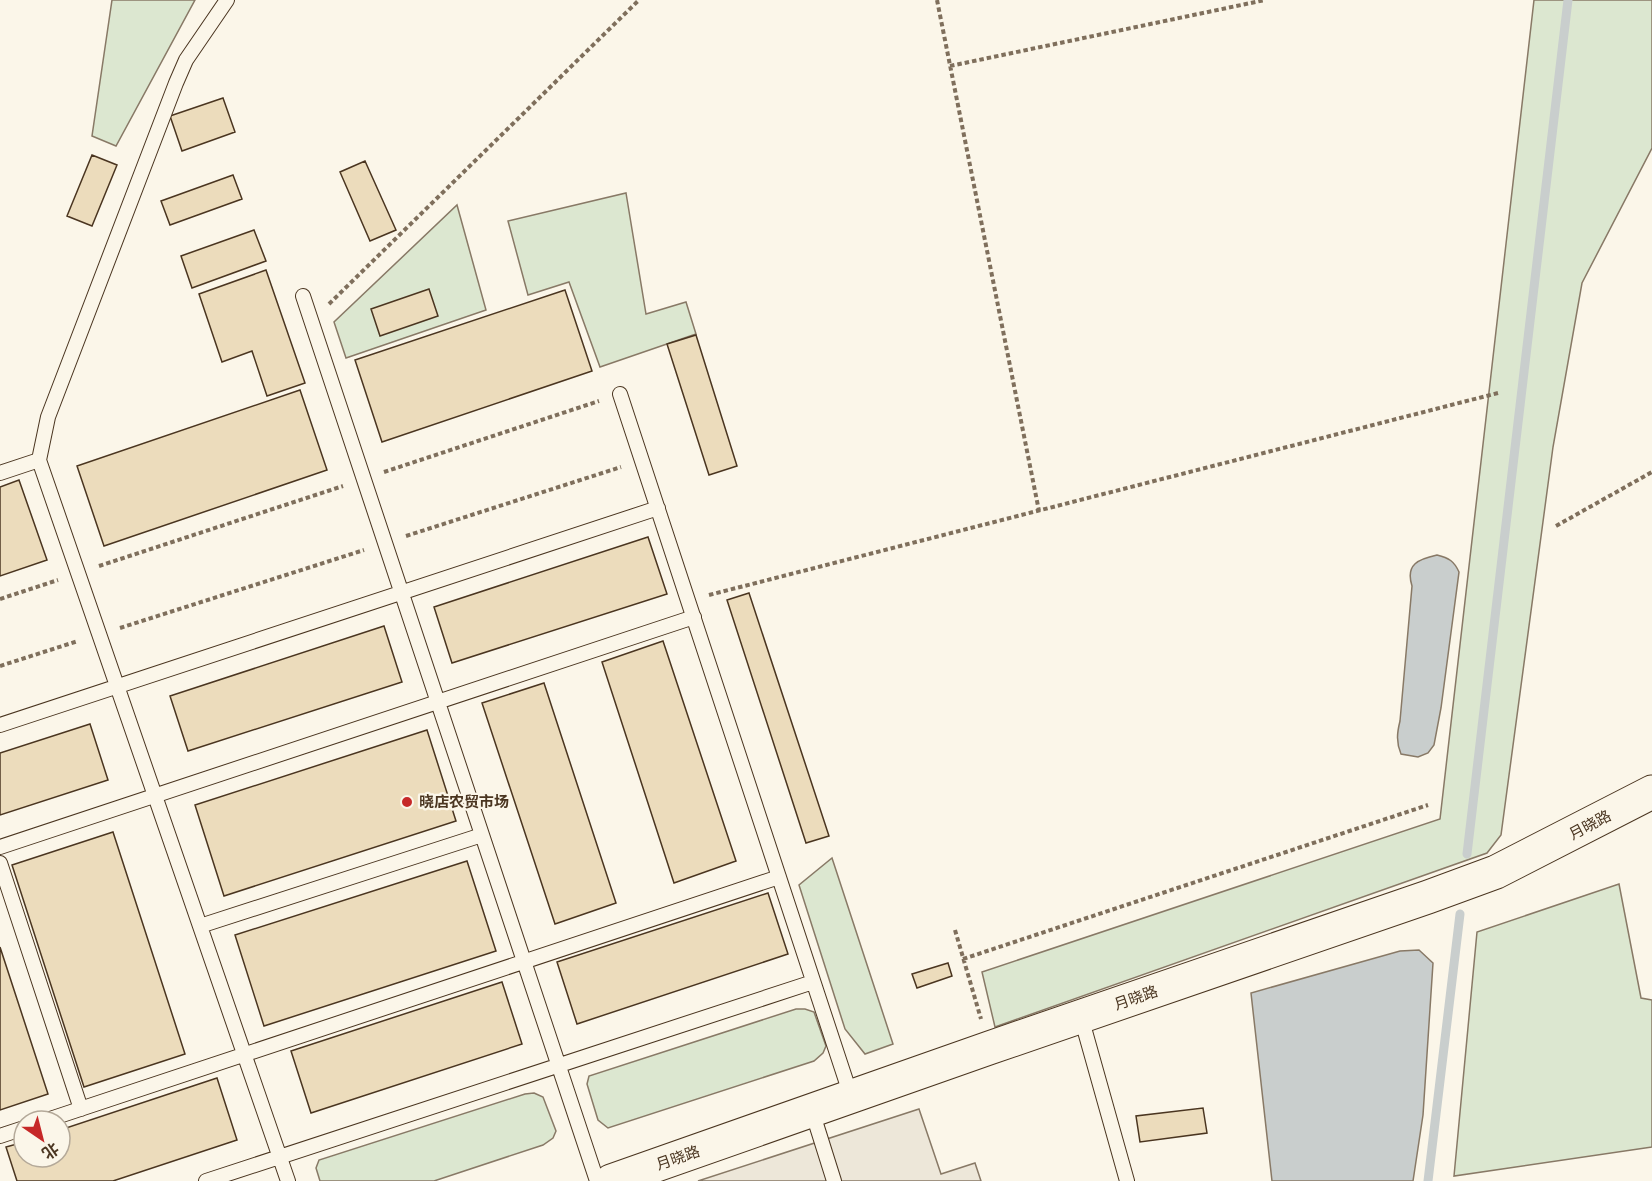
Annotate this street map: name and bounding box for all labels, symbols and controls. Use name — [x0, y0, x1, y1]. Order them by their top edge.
place label: 晓店农贸市场 — [419, 793, 509, 810]
marker: 晓店农贸市场 — [400, 795, 414, 809]
street label: 月晓路 — [1566, 806, 1614, 843]
street label: 月晓路 — [1112, 982, 1160, 1013]
north arrow — [12, 1109, 72, 1169]
text: 北 — [39, 1139, 62, 1163]
street label: 月晓路 — [654, 1142, 702, 1173]

